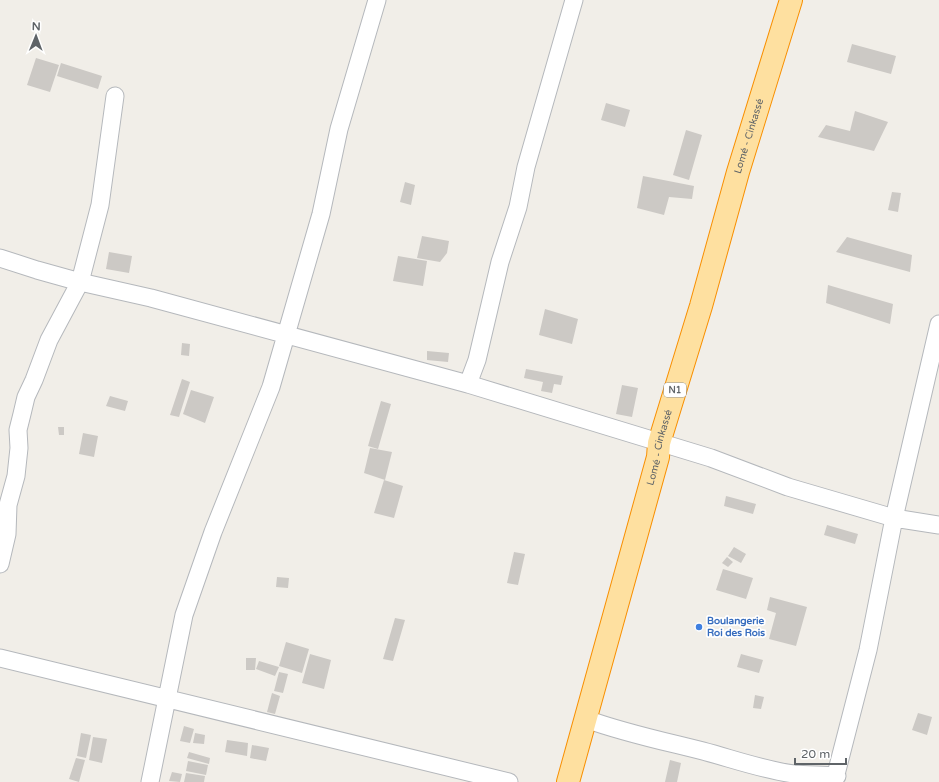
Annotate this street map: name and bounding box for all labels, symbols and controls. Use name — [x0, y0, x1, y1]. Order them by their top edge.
north arrow — [16, 16, 56, 56]
text: N — [32, 20, 41, 33]
street label: Lomé - Cinkassé — [732, 97, 766, 175]
road number: N1 — [664, 383, 686, 397]
street label: Lomé - Cinkassé — [644, 408, 675, 487]
place label: Boulangerie Roi des Rois — [707, 615, 765, 639]
marker: Boulangerie Roi des Rois — [694, 622, 704, 632]
scale bar — [795, 740, 846, 766]
text: 20 m — [801, 747, 830, 761]

